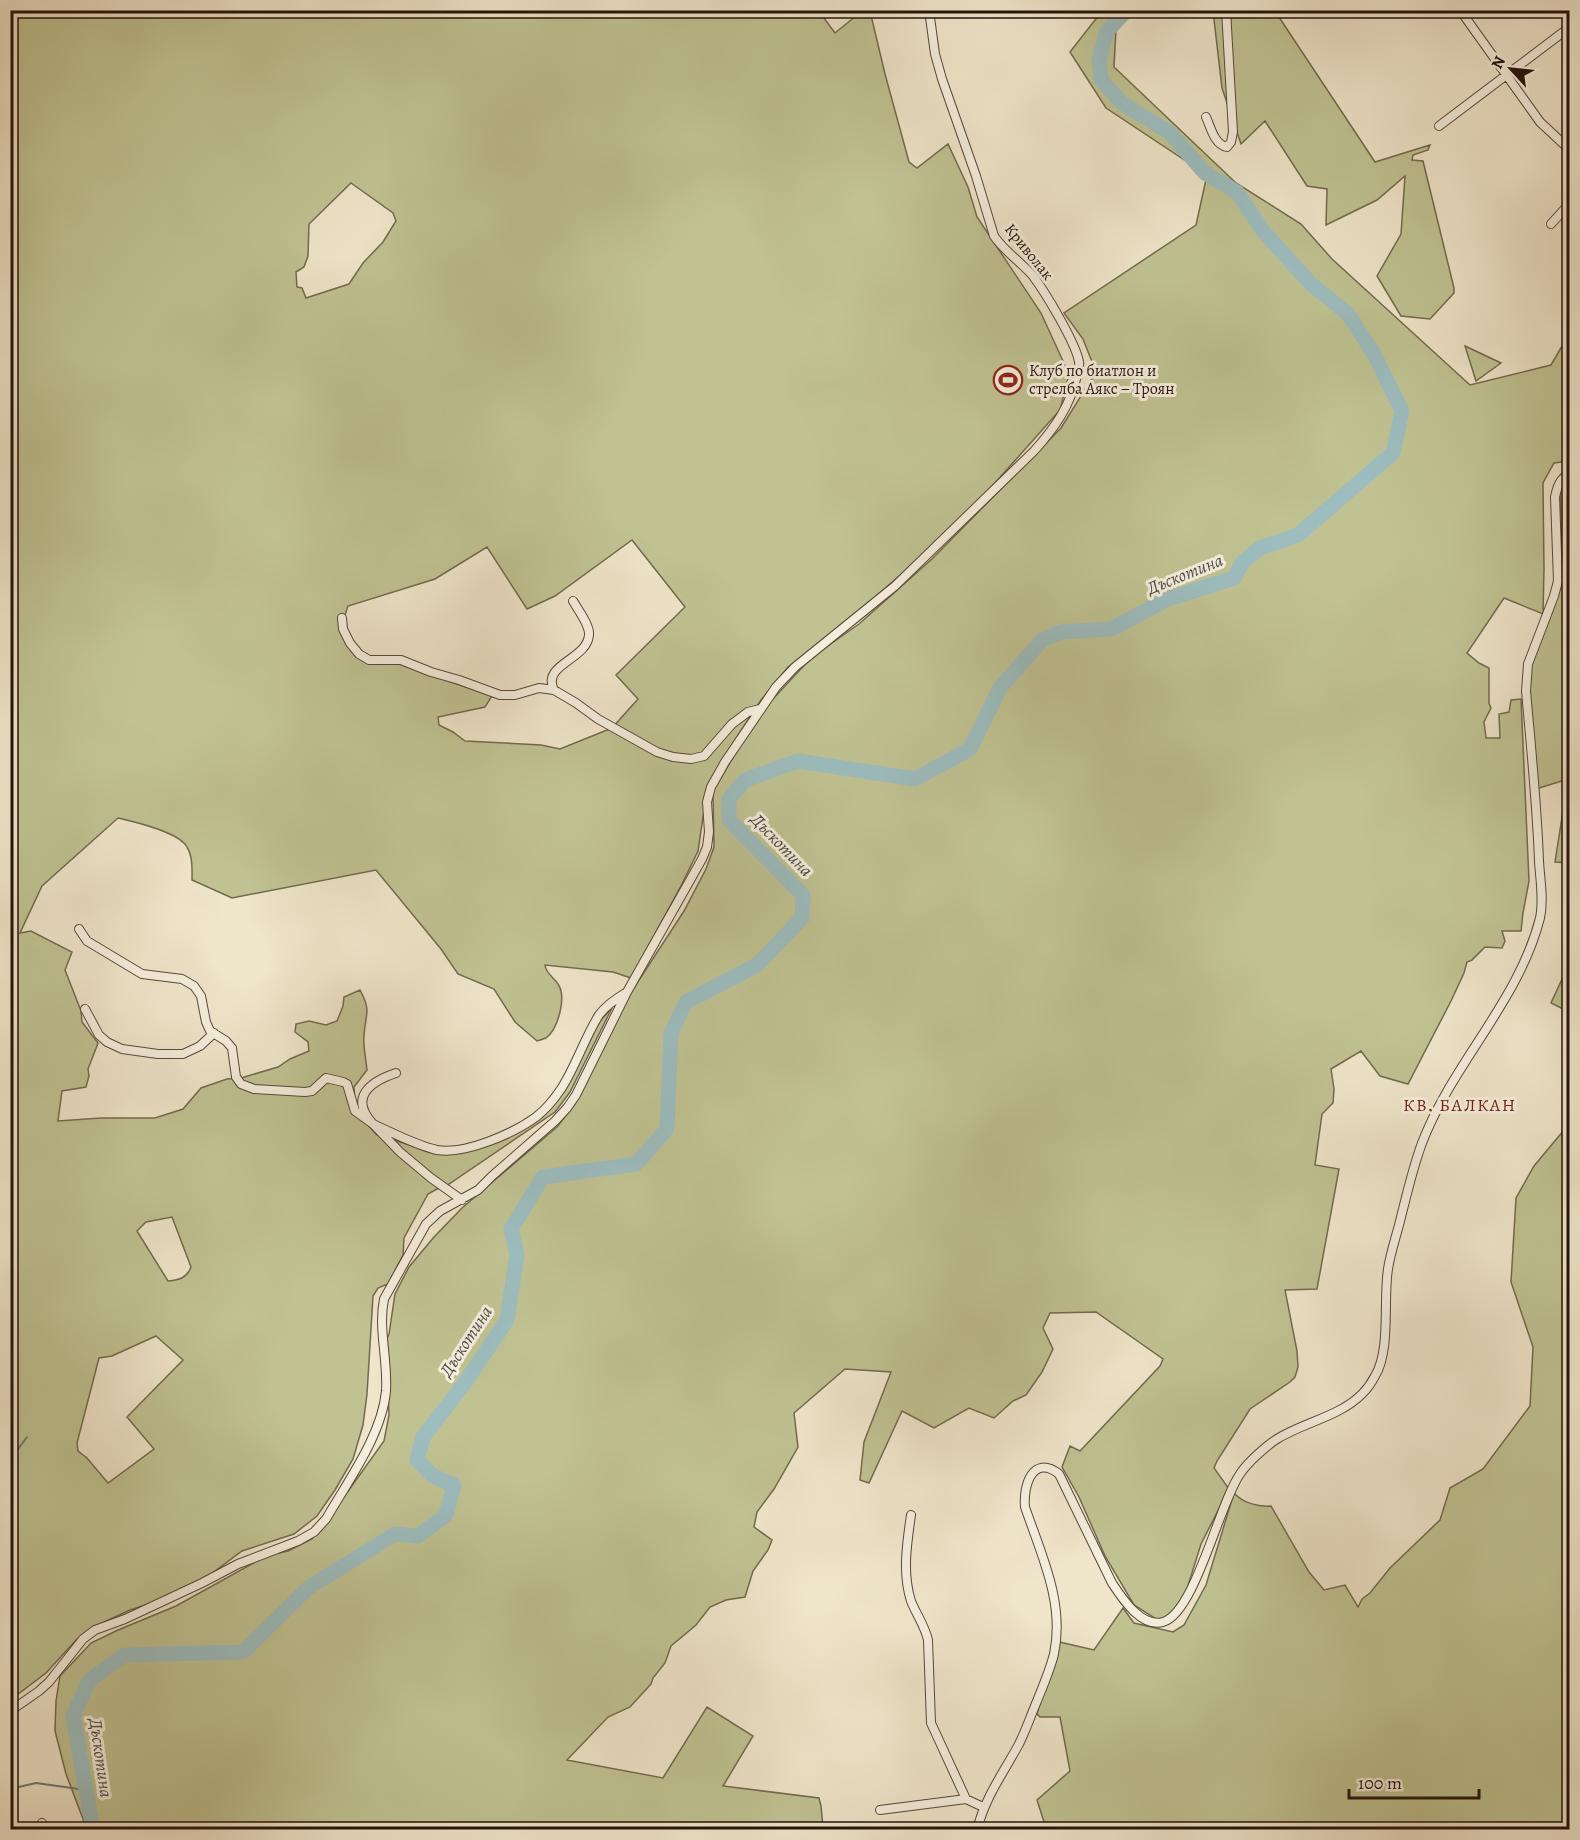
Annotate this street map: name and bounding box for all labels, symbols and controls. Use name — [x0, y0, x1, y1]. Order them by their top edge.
north arrow — [1481, 39, 1541, 99]
text: N — [1486, 52, 1511, 73]
street label: Криволак — [999, 219, 1059, 285]
place label: Клуб по биатлон и стрелба Аякс – Троян — [1029, 360, 1175, 400]
sports icon: Клуб по биатлон и стрелба Аякс – Троян — [992, 364, 1024, 396]
water label: Дъскотина — [1142, 548, 1226, 601]
water label: Дъскотина — [744, 807, 818, 882]
district label: КВ. БАЛКАН — [1403, 1093, 1517, 1117]
water label: Дъскотина — [433, 1301, 498, 1383]
water label: Дъскотина — [83, 1715, 118, 1799]
scale bar — [1349, 1762, 1480, 1800]
text: 100 m — [1358, 1771, 1402, 1795]

